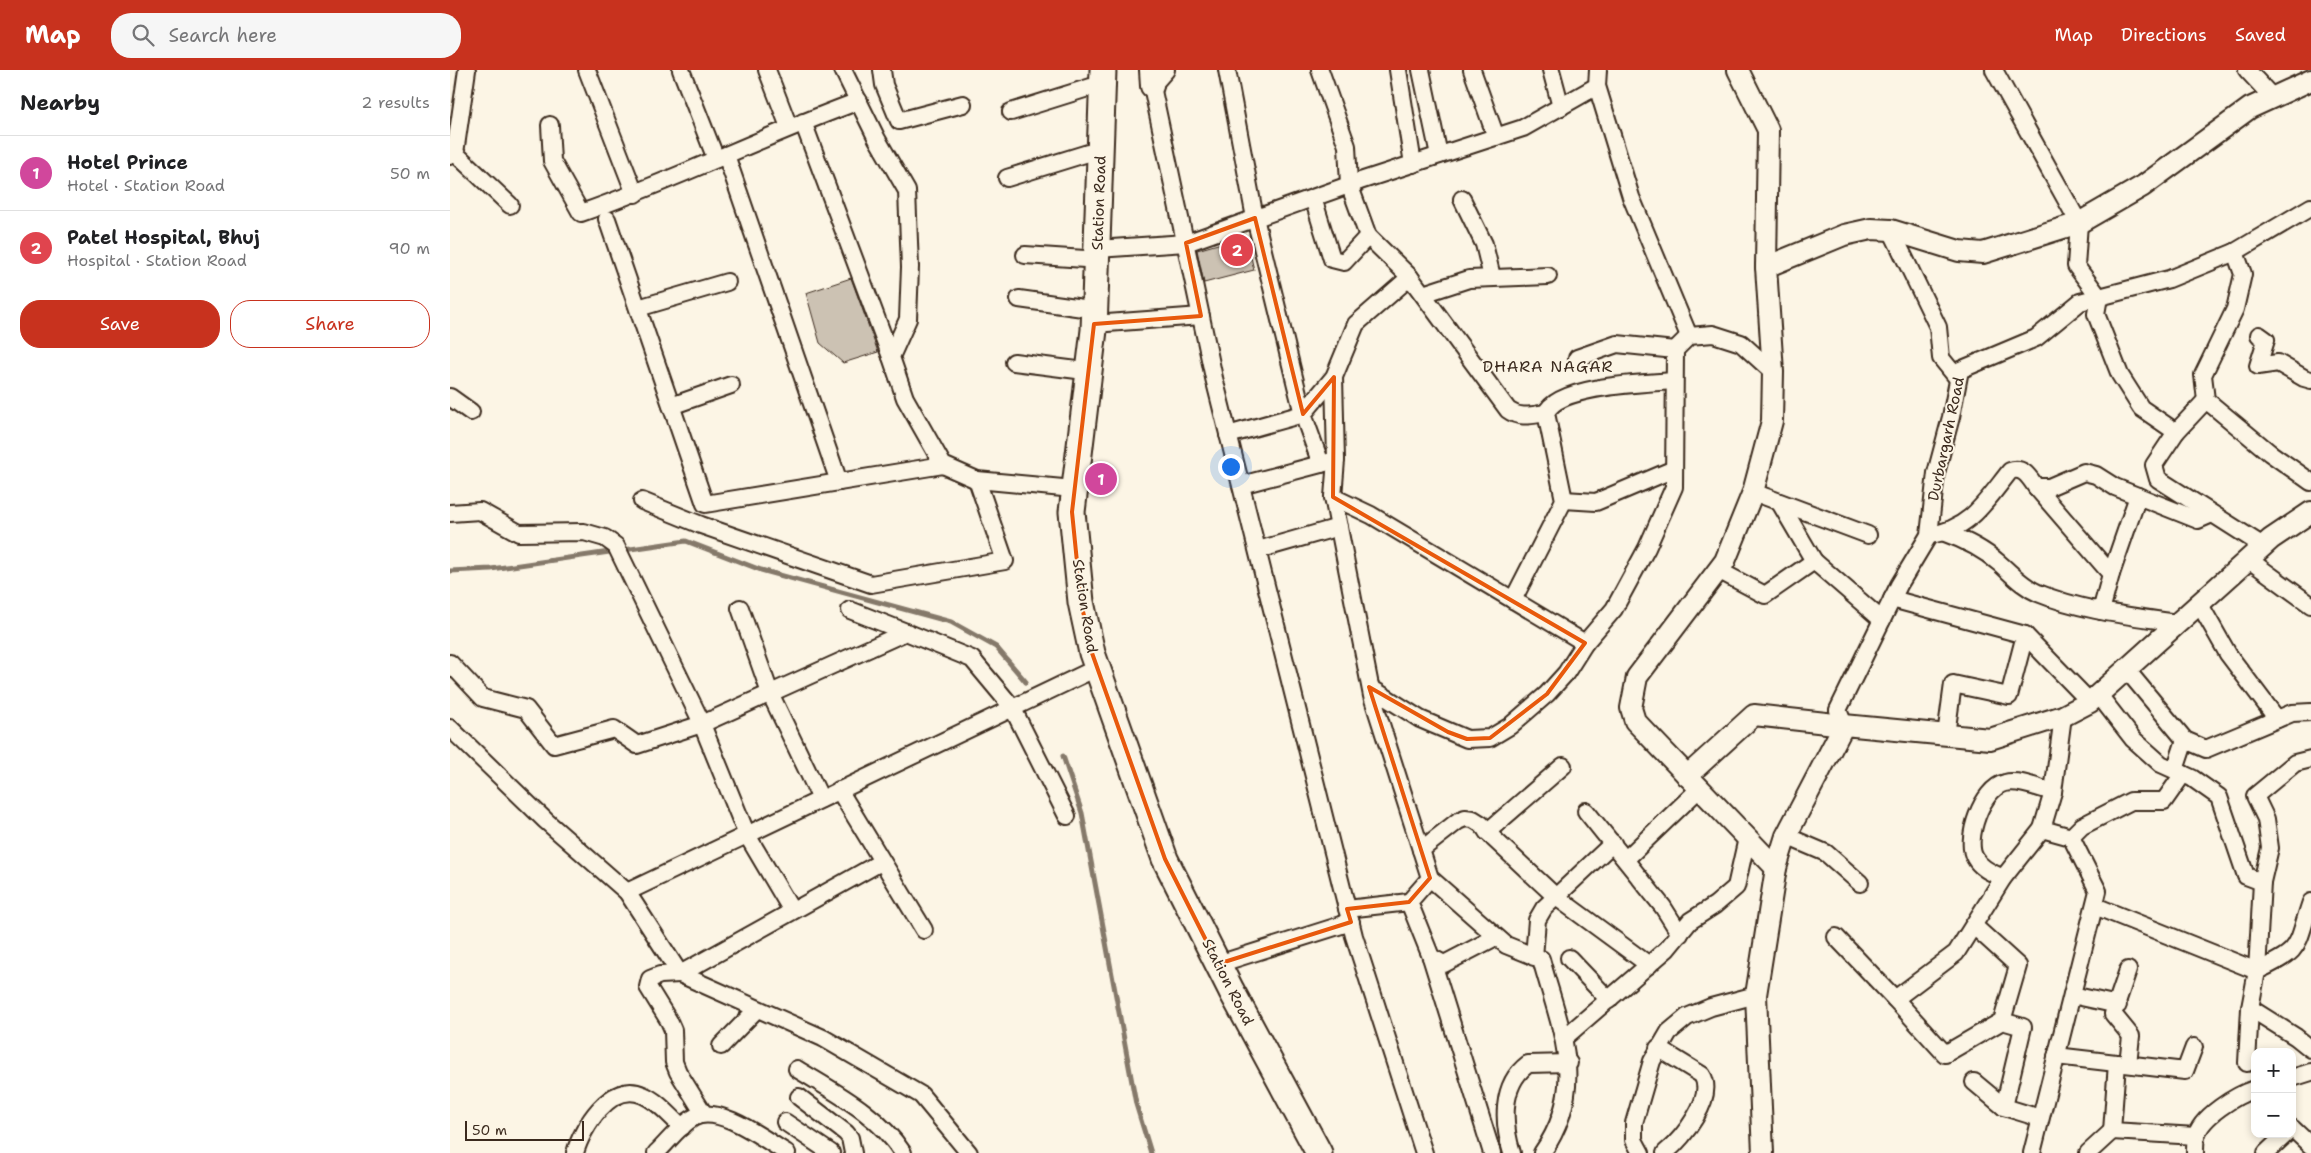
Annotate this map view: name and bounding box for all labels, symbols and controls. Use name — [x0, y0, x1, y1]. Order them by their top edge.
search box — [111, 13, 461, 58]
text: Map — [25, 19, 81, 51]
icon: search — [129, 21, 157, 49]
text: Search here — [169, 23, 277, 48]
text: Map — [2055, 23, 2093, 47]
text: Directions — [2121, 23, 2207, 47]
text: Saved — [2235, 23, 2286, 47]
text: Nearby — [20, 89, 100, 117]
text: 2 results — [361, 92, 430, 113]
text: Hotel Prince — [67, 150, 188, 175]
street label: Station Road — [1087, 155, 1111, 251]
text: 1 — [32, 163, 40, 184]
text: 50 m — [390, 163, 430, 184]
text: Hotel · Station Road — [67, 175, 225, 196]
text: Patel Hospital, Bhuj — [67, 225, 260, 250]
pin: 2 — [1221, 231, 1253, 269]
text: 2 — [30, 238, 42, 259]
text: 90 m — [389, 238, 430, 259]
text: Hospital · Station Road — [67, 250, 247, 271]
button: Save — [20, 300, 220, 348]
button: Share — [230, 300, 430, 348]
district label: DHARA NAGAR — [1482, 356, 1614, 377]
street label: Durbargarh Road — [1923, 375, 1969, 503]
your location — [1218, 454, 1244, 480]
pin: 1 — [1085, 460, 1117, 498]
street label: Station Road — [1068, 558, 1102, 655]
street label: Station Road — [1198, 935, 1259, 1029]
map controls — [2251, 1048, 2296, 1138]
button: + — [2251, 1048, 2296, 1093]
button: − — [2251, 1093, 2296, 1138]
scale bar — [465, 1118, 584, 1141]
text: 50 m — [472, 1121, 507, 1139]

